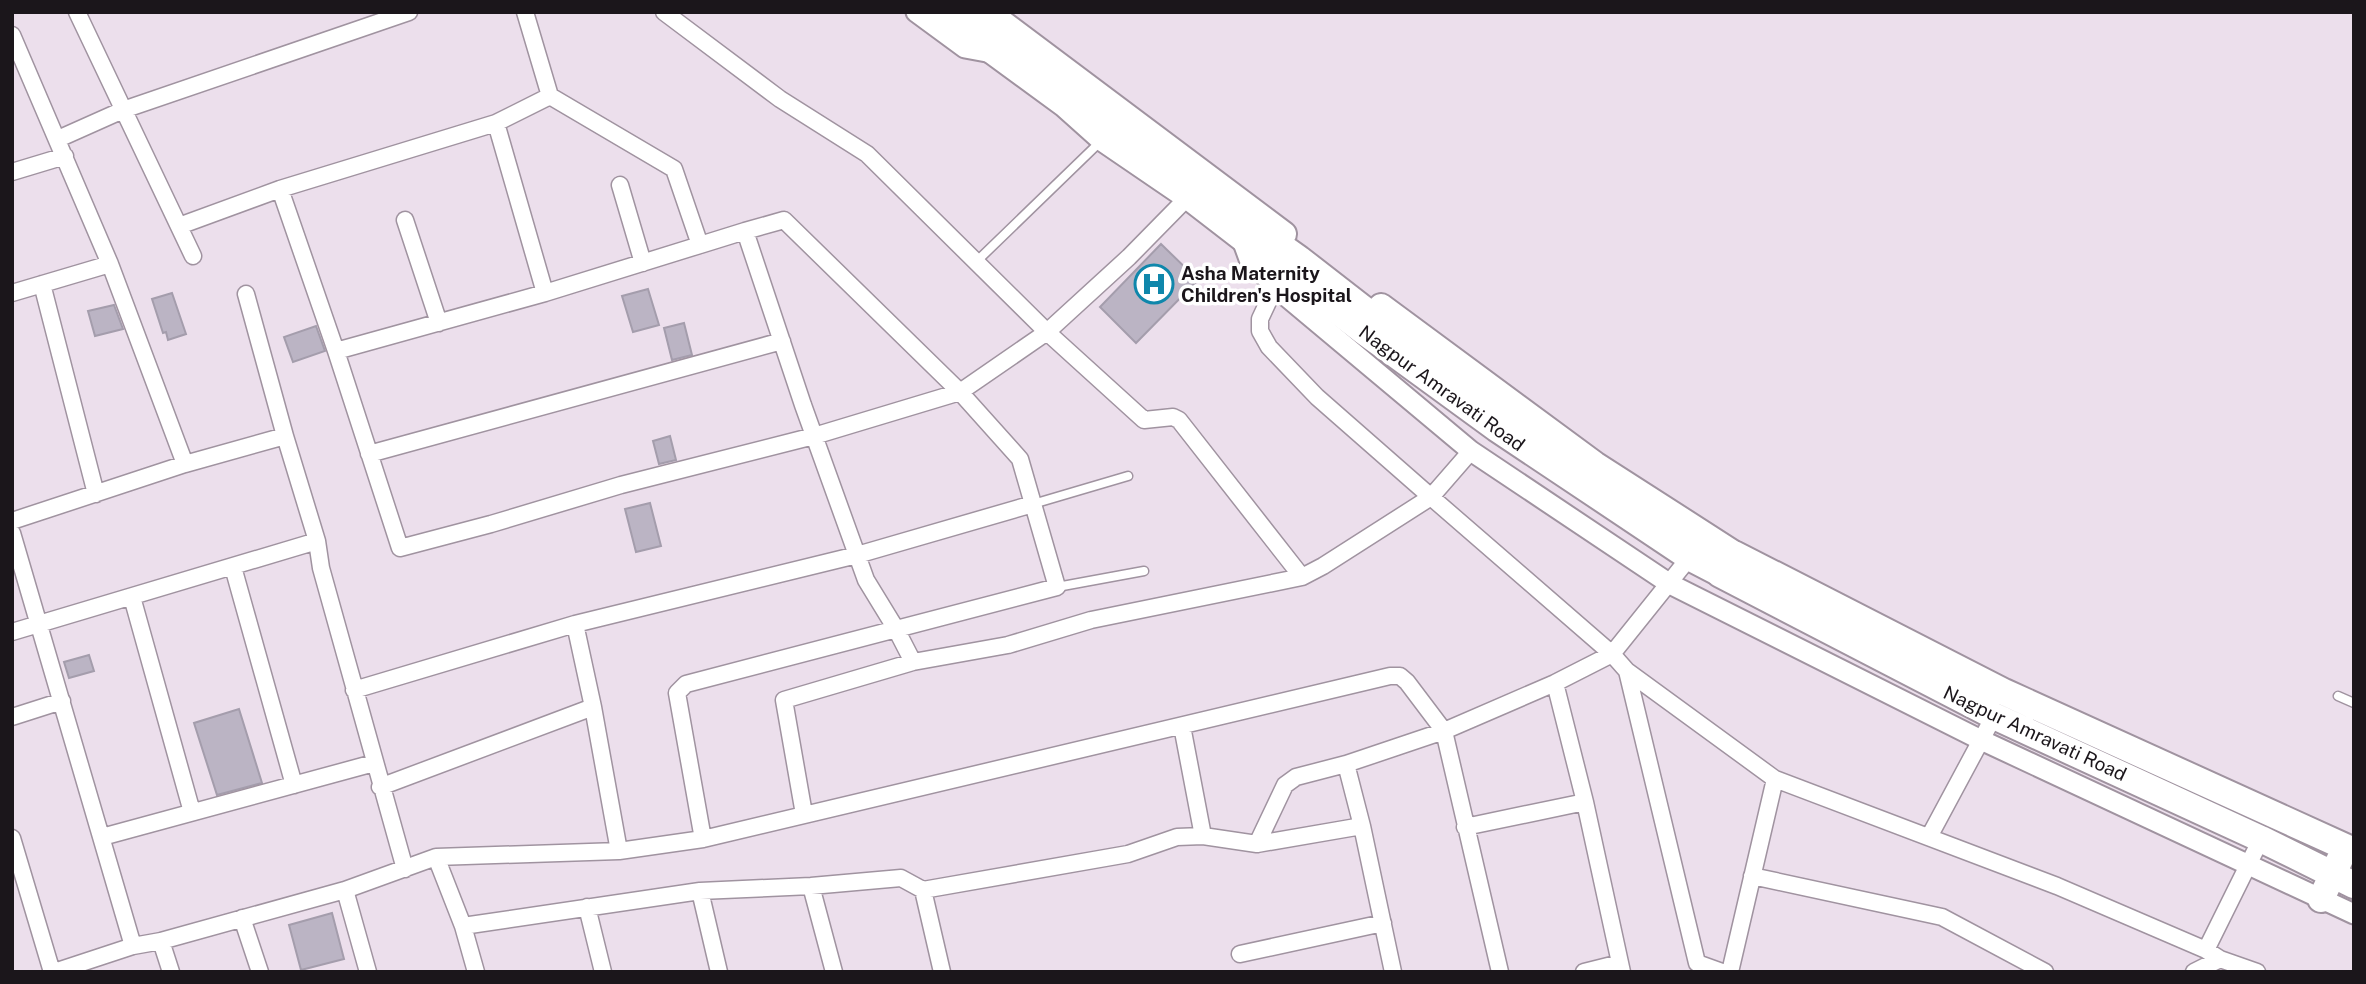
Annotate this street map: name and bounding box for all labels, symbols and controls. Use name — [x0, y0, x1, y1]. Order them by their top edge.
place label: Asha Maternity Children's Hospital — [1181, 262, 1352, 306]
hospital icon: Asha Maternity Children's Hospital — [1133, 263, 1175, 305]
street label: Nagpur Amravati Road — [1355, 320, 1529, 456]
street label: Nagpur Amravati Road — [1940, 681, 2130, 785]

